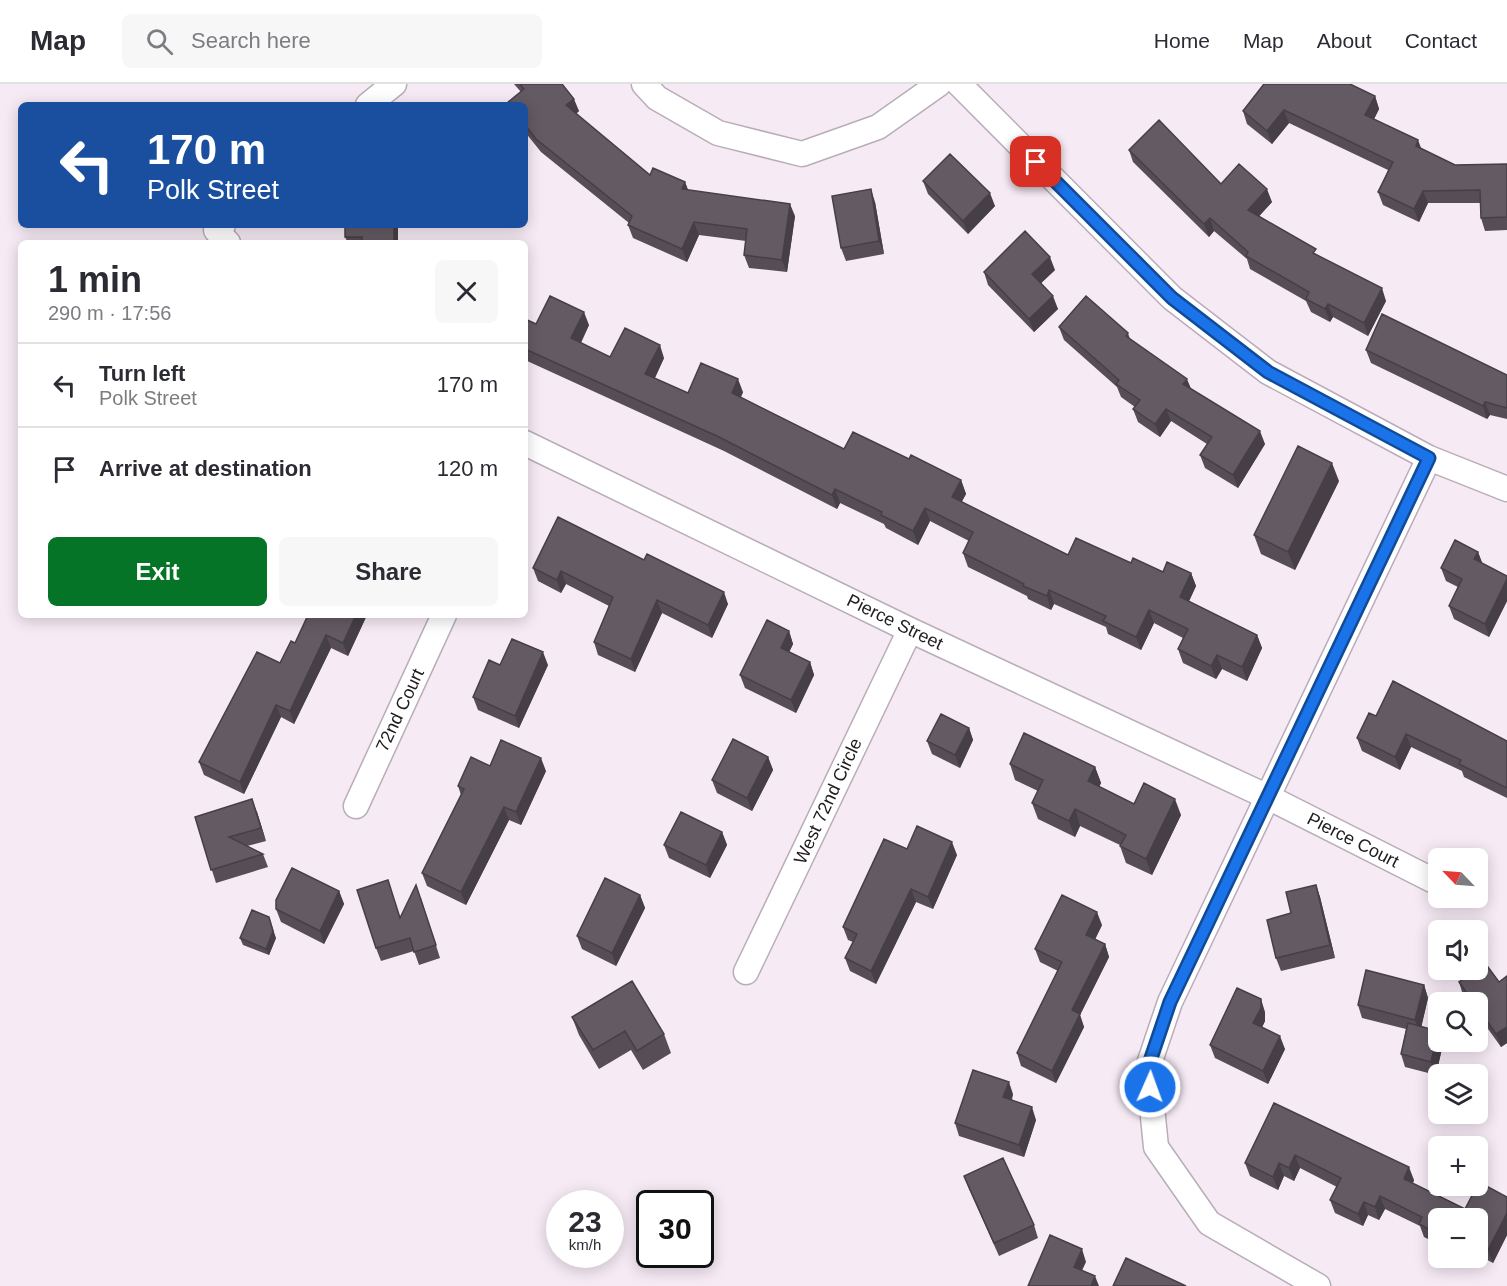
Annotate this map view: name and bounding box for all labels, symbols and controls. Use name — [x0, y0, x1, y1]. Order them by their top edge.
search box — [122, 14, 542, 68]
text: Map — [30, 25, 86, 56]
icon: search — [143, 25, 176, 58]
text: Search here — [191, 28, 311, 53]
text: Home — [1154, 29, 1210, 52]
text: Map — [1243, 29, 1284, 52]
text: About — [1317, 29, 1372, 52]
text: Contact — [1405, 29, 1477, 52]
icon: left — [48, 126, 126, 204]
text: 170 m — [147, 126, 266, 173]
pin — [1010, 136, 1061, 187]
icon: arrive — [1019, 145, 1052, 178]
text: Polk Street — [147, 175, 279, 205]
text: 1 min — [48, 259, 142, 300]
button: close — [435, 260, 498, 323]
text: 290 m · 17:56 — [48, 302, 171, 324]
text: Turn left — [99, 361, 185, 386]
icon: left — [48, 369, 81, 402]
text: 170 m — [437, 372, 498, 397]
text: Polk Street — [99, 387, 197, 409]
icon: arrive — [48, 453, 81, 486]
text: Arrive at destination — [99, 456, 312, 481]
text: 120 m — [437, 456, 498, 481]
button: Exit — [48, 537, 267, 606]
button: Share — [279, 537, 498, 606]
street label: Pierce Street — [844, 590, 946, 654]
street label: 72nd Court — [372, 665, 428, 755]
street label: West 72nd Circle — [790, 735, 866, 867]
street label: Pierce Court — [1304, 808, 1402, 872]
north arrow — [1428, 848, 1488, 908]
map controls — [1428, 848, 1488, 1268]
button: sound — [1428, 920, 1488, 980]
button: search — [1428, 992, 1488, 1052]
position arrow — [1118, 1055, 1182, 1119]
button: layers — [1428, 1064, 1488, 1124]
button: + — [1428, 1136, 1488, 1196]
speed limit sign: 30 — [636, 1190, 714, 1268]
text: 23 — [568, 1205, 602, 1238]
button: − — [1428, 1208, 1488, 1268]
text: km/h — [569, 1236, 601, 1253]

